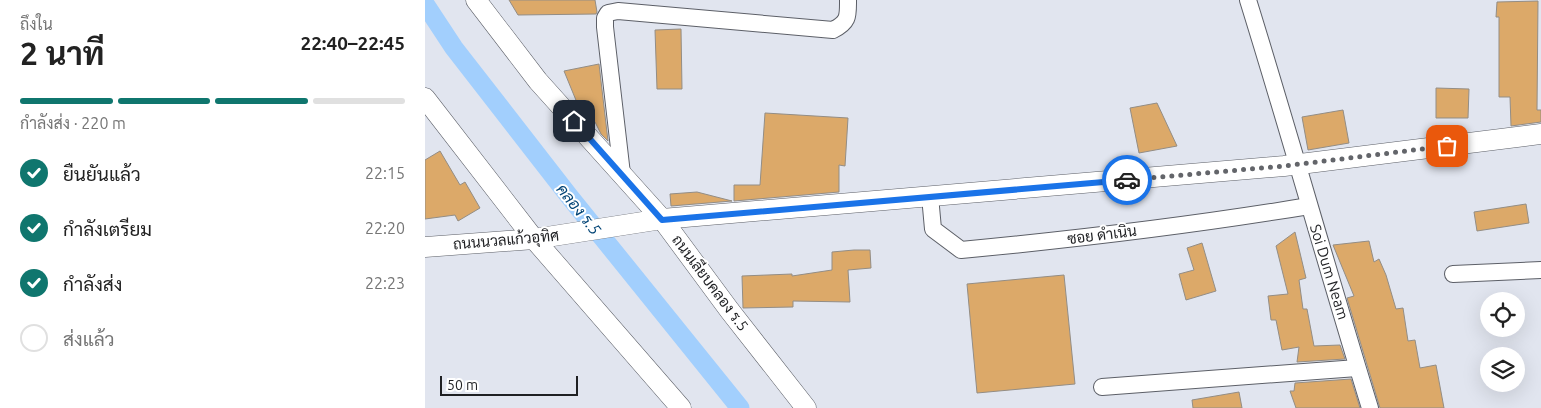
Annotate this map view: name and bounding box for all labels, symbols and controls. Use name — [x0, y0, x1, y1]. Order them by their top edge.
text: ถึงใน — [20, 15, 53, 33]
text: 22:40–22:45 — [300, 32, 405, 54]
text: 2 นาที — [20, 35, 104, 71]
pin — [553, 100, 595, 142]
icon: home — [560, 107, 588, 135]
text: กำลังส่ง · 220 m — [20, 114, 126, 132]
pin — [1426, 125, 1468, 167]
icon: bag — [1433, 132, 1461, 160]
courier — [1102, 155, 1152, 205]
icon: check — [20, 159, 48, 187]
text: ยืนยันแล้ว — [63, 163, 141, 185]
text: 22:15 — [365, 164, 405, 182]
icon: car — [1113, 166, 1141, 194]
water label: คลอง ร.5 — [553, 180, 605, 238]
icon: check — [20, 214, 48, 242]
text: กำลังเตรียม — [63, 218, 152, 240]
text: 22:20 — [365, 219, 405, 237]
street label: ซอย ดำเนิน — [1066, 222, 1138, 247]
street label: Soi Dum Neam — [1307, 222, 1352, 322]
street label: ถนนนวลแก้วอุทิศ — [452, 225, 560, 256]
street label: ถนนเลียบคลอง ร.5 — [669, 231, 753, 334]
icon: check — [20, 269, 48, 297]
text: กำลังส่ง — [63, 273, 122, 295]
text: 22:23 — [365, 274, 405, 292]
map controls — [1480, 292, 1525, 392]
button: locate — [1480, 292, 1525, 337]
text: ส่งแล้ว — [63, 328, 114, 350]
button: layers — [1480, 347, 1525, 392]
scale bar — [440, 373, 577, 396]
text: 50 m — [447, 377, 478, 393]

